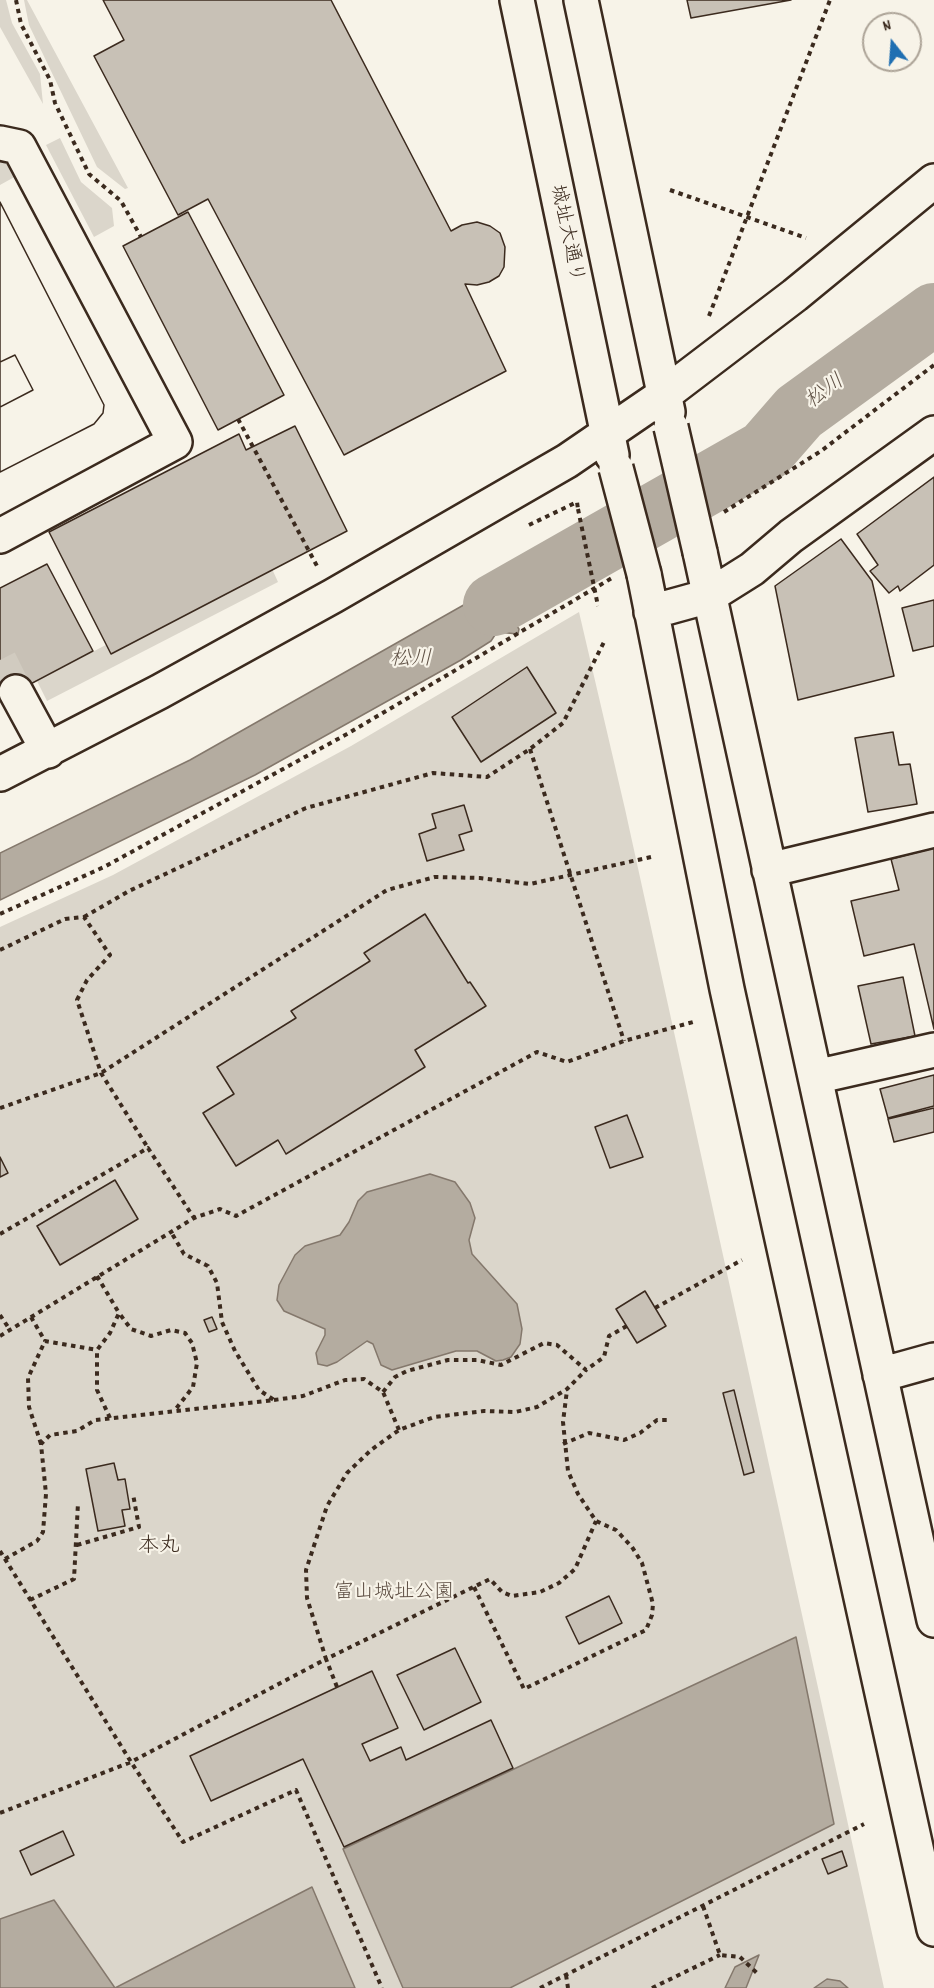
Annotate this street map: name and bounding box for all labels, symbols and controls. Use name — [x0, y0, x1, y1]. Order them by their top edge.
north arrow — [862, 12, 922, 72]
text: N — [880, 14, 894, 38]
street label: 城址大通り — [543, 183, 587, 285]
water label: 松川 — [802, 370, 850, 416]
water label: 松川 — [390, 648, 432, 674]
district label: 本丸 — [138, 1535, 180, 1561]
park label: 富山城址公園 — [334, 1582, 454, 1606]

